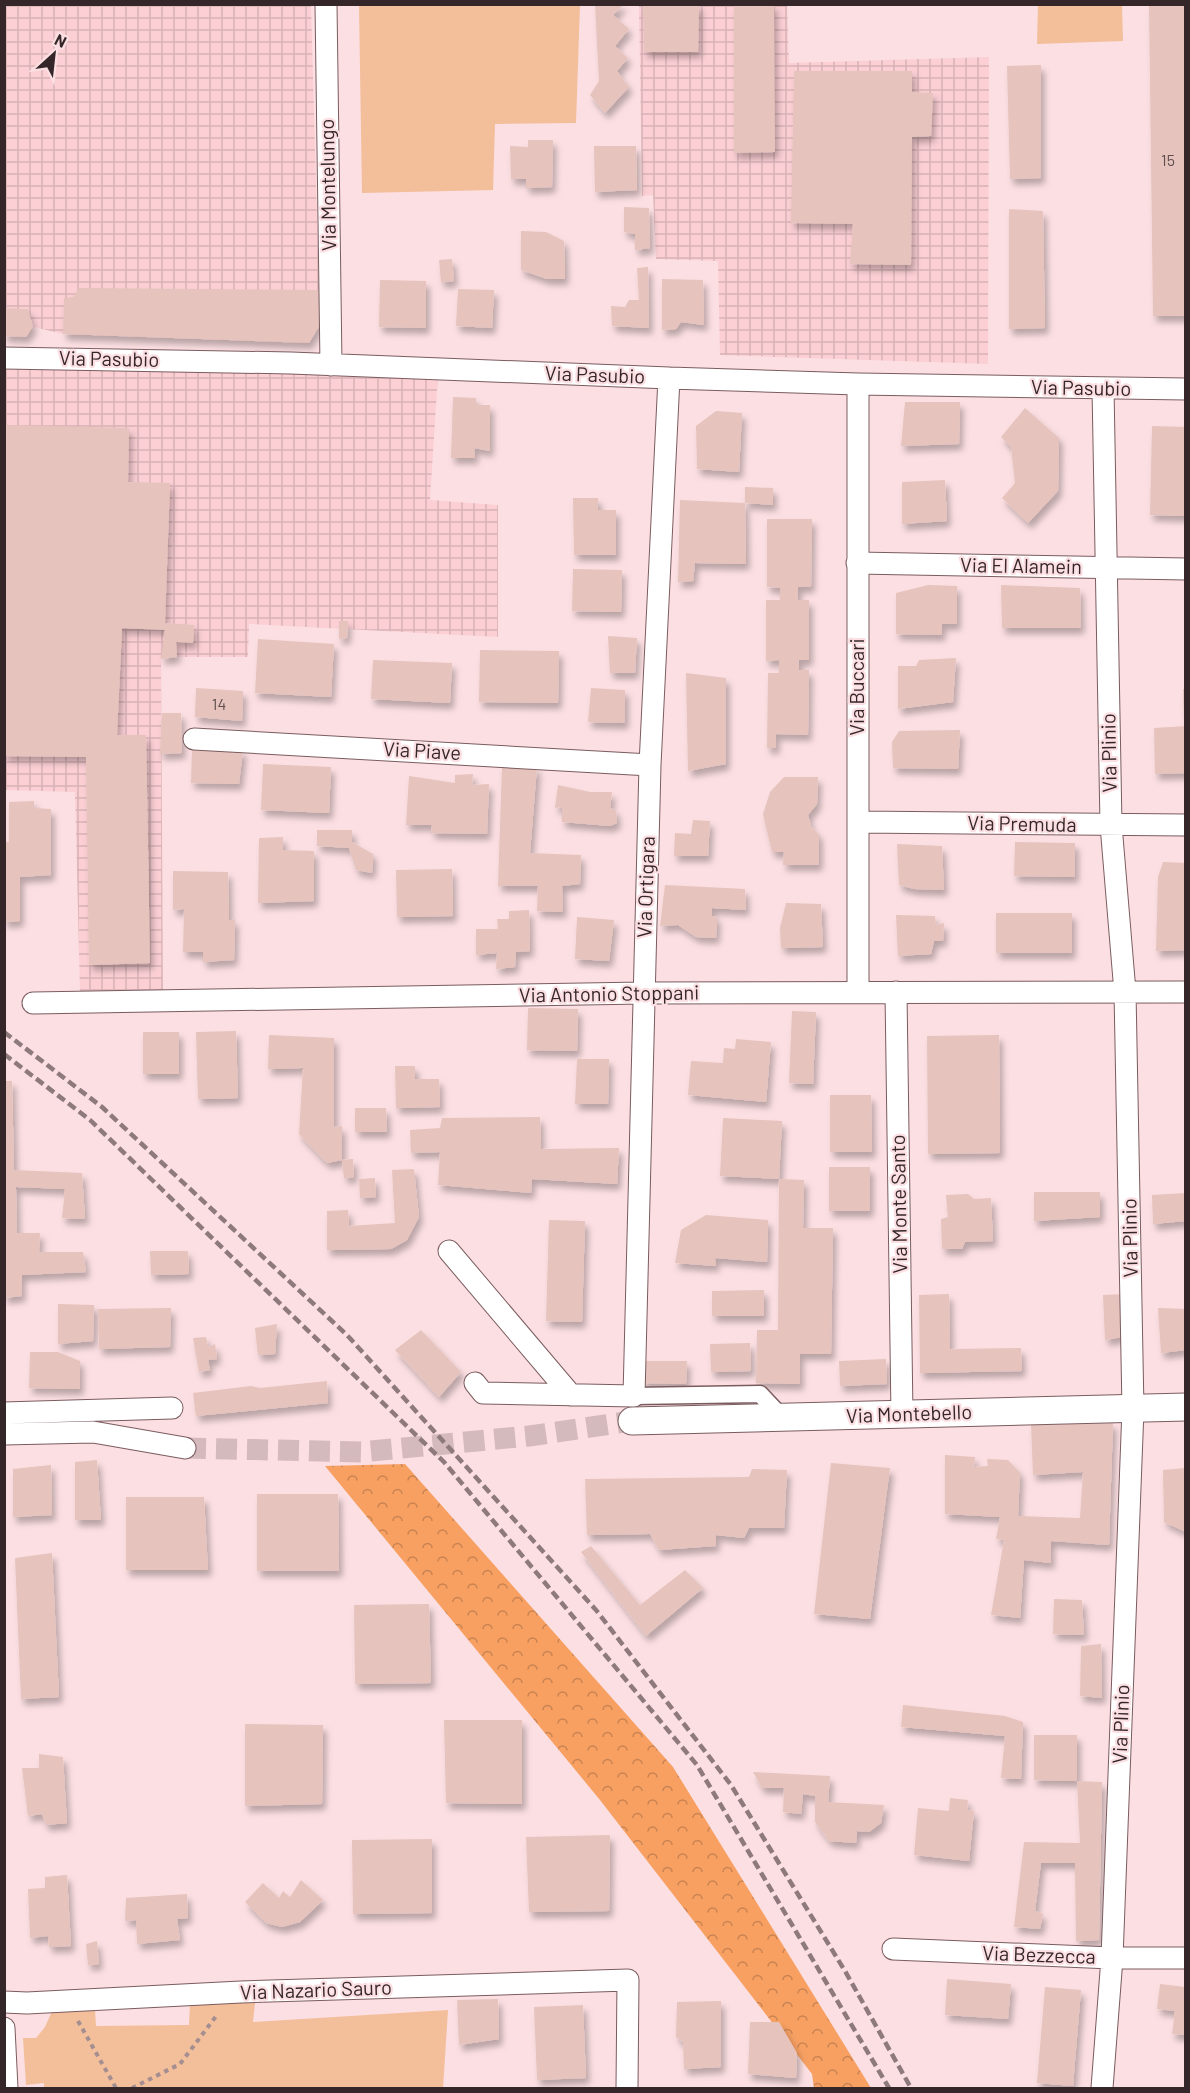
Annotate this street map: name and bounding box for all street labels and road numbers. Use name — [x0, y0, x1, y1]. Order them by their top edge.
street label: Via Montelungo — [314, 119, 340, 251]
street label: Via Pasubio — [59, 345, 159, 371]
street label: Via Pasubio — [544, 360, 646, 388]
street label: Via Pasubio — [1031, 374, 1131, 400]
street label: Via El Alamein — [960, 552, 1082, 578]
street label: Via Buccari — [844, 638, 868, 736]
street label: Via Plinio — [1095, 713, 1121, 793]
street label: Via Piave — [382, 736, 462, 764]
street label: Via Premuda — [967, 810, 1077, 836]
street label: Via Ortigara — [631, 836, 659, 938]
street label: Via Antonio Stoppani — [519, 979, 699, 1007]
street label: Via Monte Santo — [885, 1134, 911, 1274]
street label: Via Plinio — [1116, 1198, 1142, 1278]
street label: Via Montebello — [845, 1399, 972, 1427]
street label: Via Plinio — [1107, 1684, 1133, 1764]
street label: Via Bezzecca — [982, 1940, 1096, 1968]
street label: Via Nazario Sauro — [240, 1974, 392, 2004]

